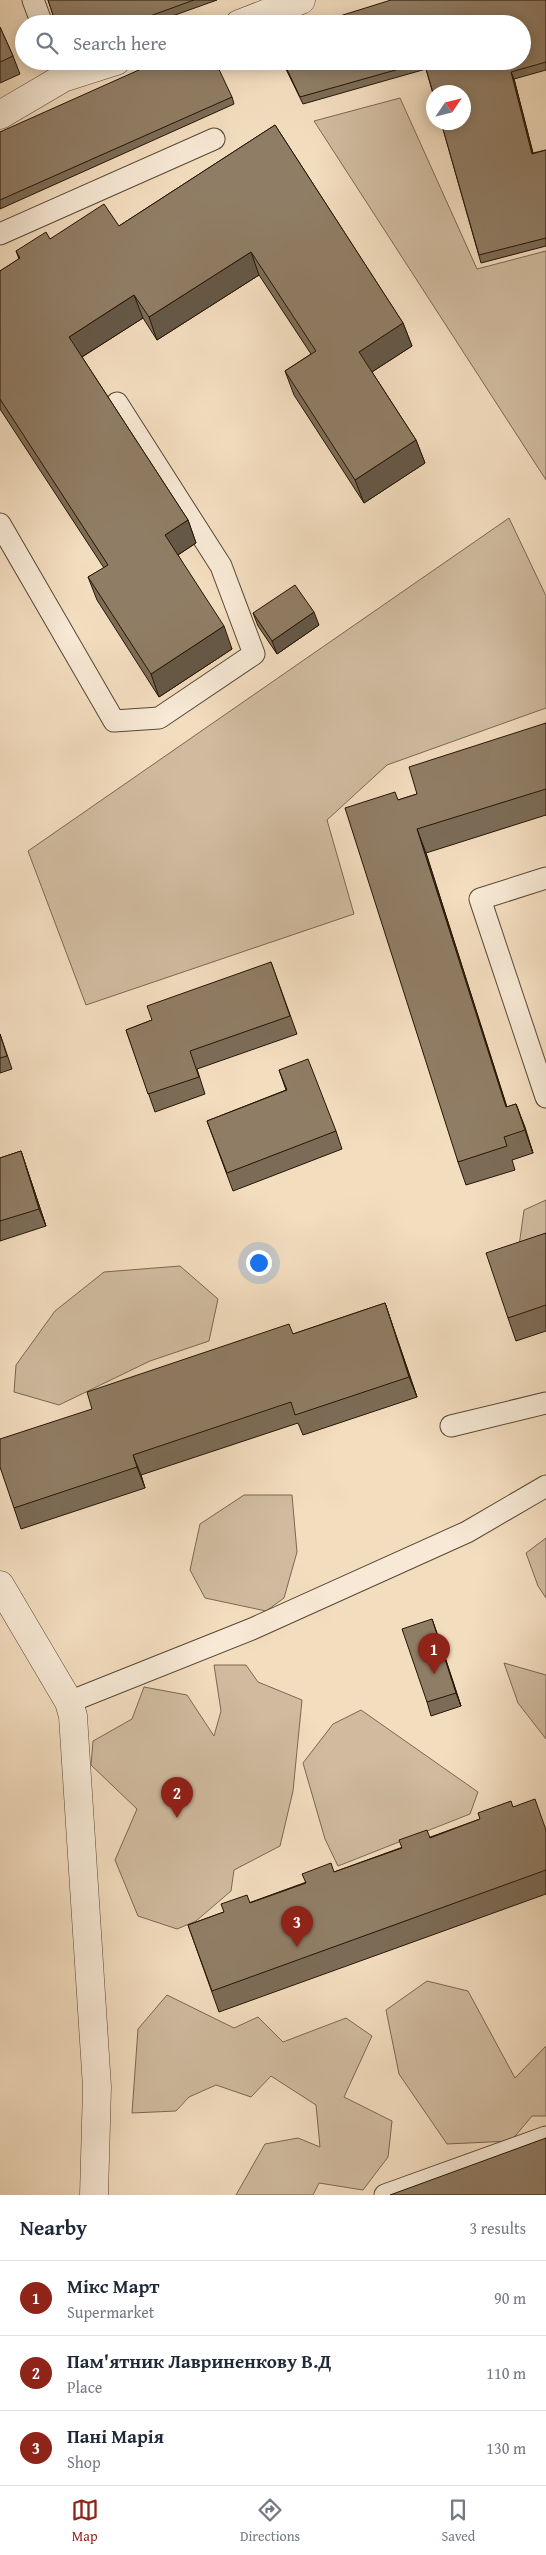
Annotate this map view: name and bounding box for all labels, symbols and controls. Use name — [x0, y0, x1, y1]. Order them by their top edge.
search box — [15, 15, 531, 70]
icon: search — [33, 29, 61, 57]
text: Search here — [73, 29, 167, 57]
north arrow — [426, 85, 471, 130]
your location — [246, 1250, 272, 1276]
pin: 1 — [418, 1633, 450, 1674]
pin: 2 — [161, 1777, 193, 1818]
pin: 3 — [281, 1906, 313, 1947]
text: Nearby — [20, 2212, 87, 2243]
text: 3 results — [469, 2216, 526, 2240]
text: Мікс Март — [67, 2272, 159, 2300]
text: 1 — [32, 2286, 40, 2310]
text: 90 m — [494, 2286, 526, 2310]
text: Supermarket — [67, 2300, 154, 2324]
text: Пам'ятник Лавриненкову В.Д — [67, 2347, 332, 2375]
text: 2 — [32, 2361, 40, 2385]
text: 110 m — [486, 2361, 526, 2385]
text: Place — [67, 2375, 102, 2399]
text: Панi Марiя — [67, 2422, 164, 2450]
text: 3 — [32, 2436, 40, 2460]
text: 130 m — [486, 2436, 526, 2460]
text: Shop — [67, 2450, 101, 2474]
tab: Map — [71, 2496, 99, 2546]
tab: Directions — [240, 2496, 300, 2546]
tab: Saved — [441, 2496, 475, 2546]

